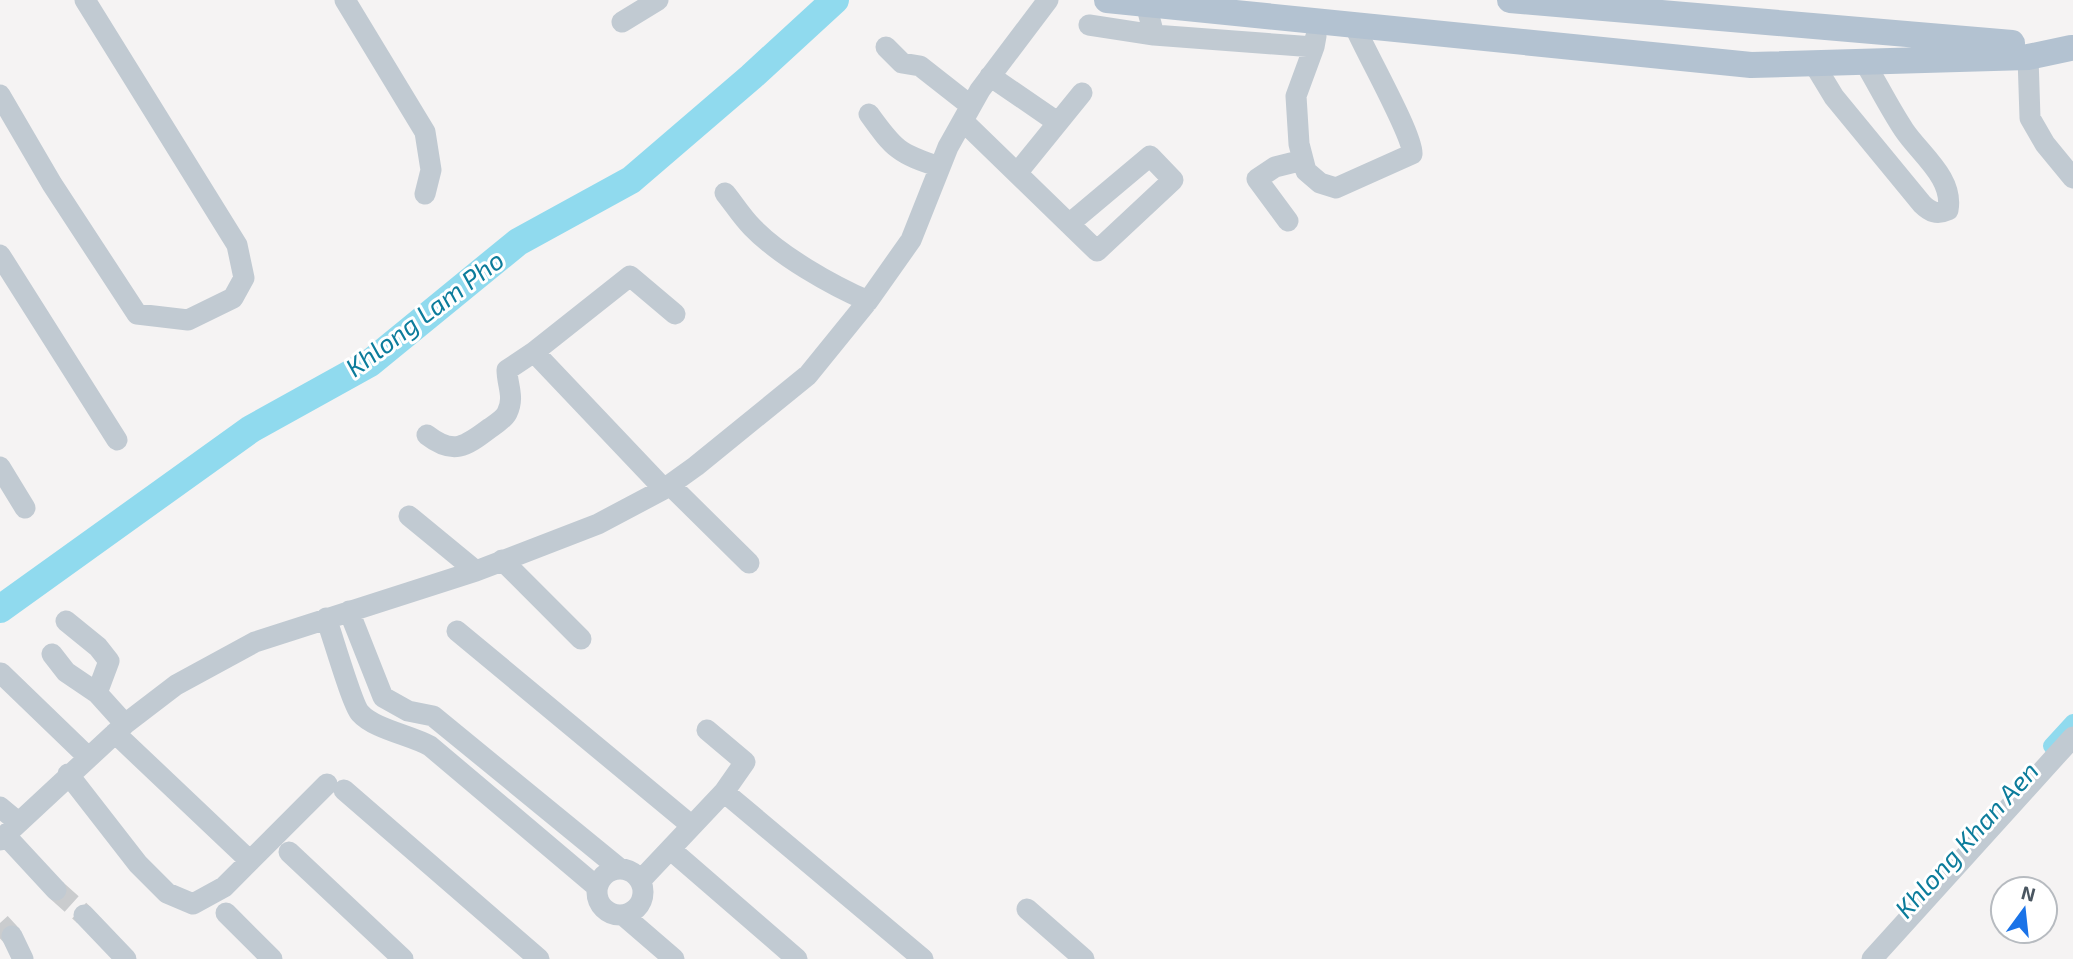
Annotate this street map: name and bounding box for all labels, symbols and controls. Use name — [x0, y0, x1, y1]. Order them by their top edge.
water label: Khlong Lam Pho — [339, 243, 509, 382]
water label: Khlong Khan Aen — [1888, 755, 2044, 923]
north arrow — [1989, 875, 2059, 945]
text: N — [2019, 880, 2038, 906]

